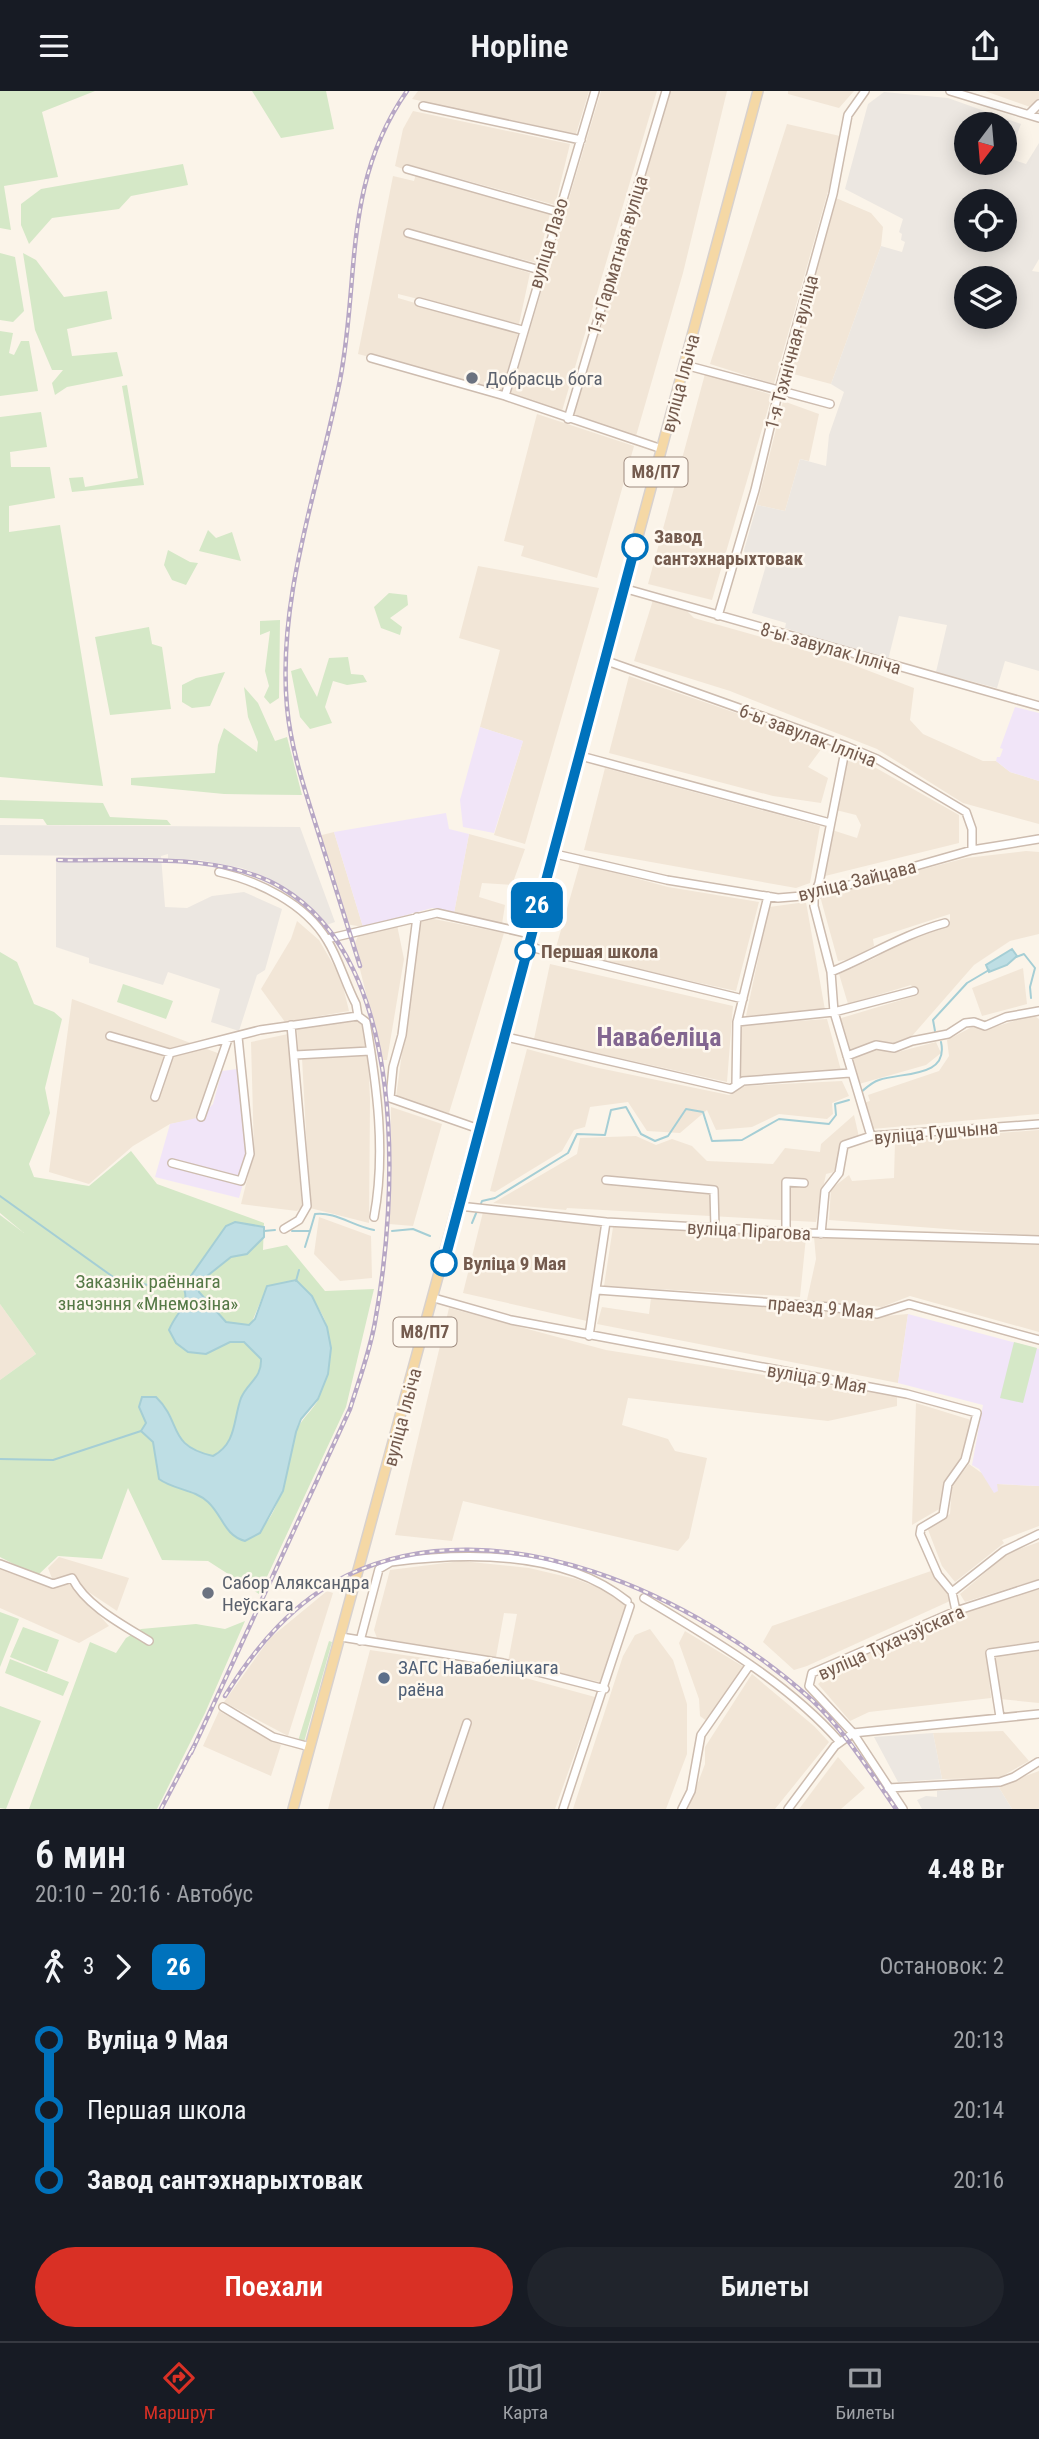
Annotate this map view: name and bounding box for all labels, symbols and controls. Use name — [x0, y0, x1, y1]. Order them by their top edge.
icon: menu — [35, 27, 73, 65]
text: Hopline — [470, 27, 569, 65]
icon: share — [966, 27, 1004, 65]
north arrow — [954, 112, 1017, 175]
map controls — [954, 112, 1017, 329]
street label: 1-я Гарматная вуліца — [582, 173, 653, 337]
button: locate — [954, 189, 1017, 252]
street label: вуліца Лазо — [524, 195, 573, 291]
button: layers — [954, 266, 1017, 329]
street label: 1-я Тэхнічная вуліца — [760, 273, 823, 432]
street label: вуліца Ільіча — [656, 331, 705, 435]
place label: Добрасць бога — [486, 367, 603, 390]
marker: Добрасць бога — [464, 370, 480, 386]
road number: М8/П7 — [624, 457, 688, 487]
place label: Завод сантэхнарыхтовак — [654, 525, 803, 570]
marker: Завод сантэхнарыхтовак — [622, 534, 648, 560]
street label: 8-ы завулак Ілліча — [758, 617, 904, 680]
street label: 6-ы завулак Ілліча — [736, 699, 880, 772]
street label: вуліца Зайцава — [796, 855, 919, 906]
line badge: 26 — [505, 882, 568, 928]
text: 26 — [525, 891, 549, 919]
place label: Першая школа — [541, 940, 658, 963]
marker: Першая школа — [515, 941, 535, 961]
district label: Навабеліца — [597, 1022, 721, 1052]
street label: вуліца Гушчына — [873, 1116, 999, 1149]
street label: вуліца Пірагова — [686, 1216, 812, 1245]
marker: Вуліца 9 Мая — [431, 1250, 457, 1276]
place label: Вуліца 9 Мая — [463, 1252, 566, 1275]
park label: Заказнік раённага значэння «Мнемозіна» — [58, 1270, 238, 1315]
street label: праезд 9 Мая — [767, 1291, 875, 1324]
road number: М8/П7 — [394, 1317, 457, 1347]
street label: вуліца 9 Мая — [765, 1358, 869, 1399]
street label: вуліца Ільіча — [378, 1365, 427, 1469]
place label: Сабор Аляксандра Неўскага — [222, 1571, 370, 1616]
marker: Сабор Аляксандра Неўскага — [200, 1585, 216, 1601]
street label: вуліца Тухачэўскага — [815, 1600, 968, 1685]
place label: ЗАГС Навабеліцкага раёна — [398, 1656, 559, 1701]
marker: ЗАГС Навабеліцкага раёна — [376, 1670, 392, 1686]
text: 6 мин — [35, 1833, 126, 1877]
text: 4.48 Br — [928, 1854, 1004, 1884]
text: 20:10 – 20:16 · Автобус — [35, 1881, 253, 1908]
icon: walk — [35, 1948, 73, 1986]
icon: forward — [104, 1948, 142, 1986]
text: 3 — [83, 1953, 94, 1980]
text: 26 — [166, 1953, 191, 1981]
text: Остановок: 2 — [880, 1953, 1004, 1980]
text: Вуліца 9 Мая — [87, 2025, 228, 2055]
text: 20:13 — [953, 2027, 1004, 2054]
text: Першая школа — [87, 2095, 247, 2125]
text: 20:14 — [953, 2097, 1004, 2124]
text: Завод сантэхнарыхтовак — [87, 2165, 363, 2195]
text: 20:16 — [953, 2167, 1004, 2194]
button: Поехали — [35, 2247, 513, 2327]
button: Билеты — [527, 2247, 1004, 2327]
tab: Маршрут — [144, 2359, 215, 2424]
tab: Карта — [503, 2359, 548, 2424]
tab: Билеты — [836, 2359, 895, 2424]

